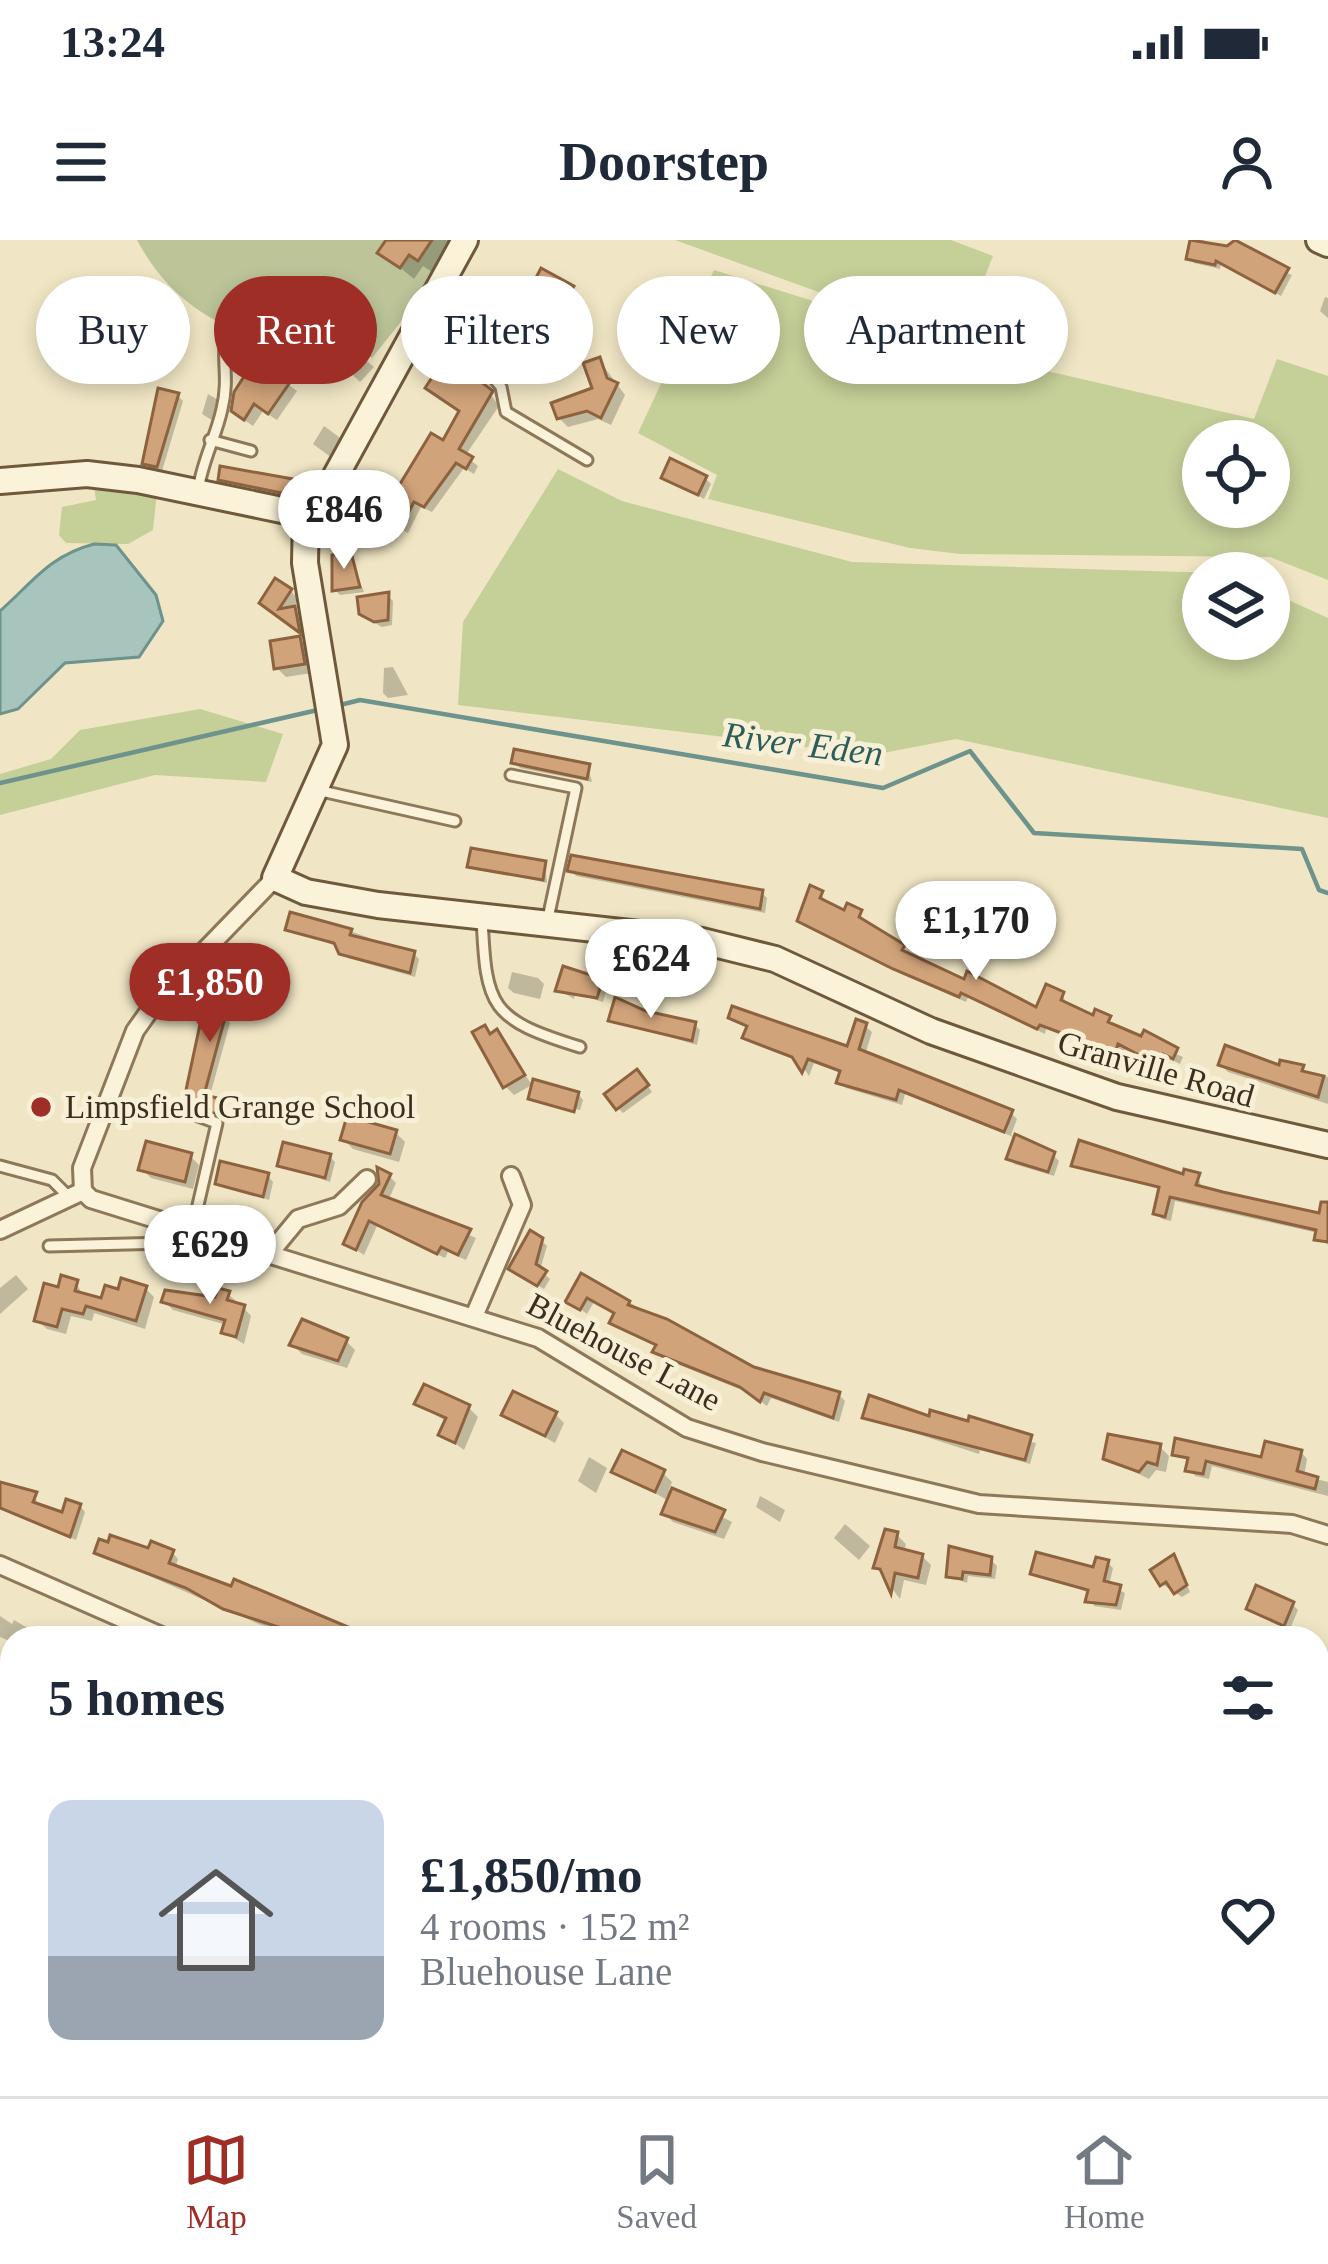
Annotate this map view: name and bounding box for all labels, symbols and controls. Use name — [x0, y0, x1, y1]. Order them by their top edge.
text: 13:24 — [60, 17, 165, 67]
icon: menu — [48, 129, 114, 195]
icon: person — [1214, 129, 1280, 195]
text: Doorstep — [559, 132, 769, 192]
chip: Buy — [36, 276, 190, 384]
chip: Rent — [214, 276, 377, 384]
chip: Filters — [401, 276, 593, 384]
chip: New — [617, 276, 780, 384]
chip: Apartment — [804, 276, 1068, 384]
map controls — [1182, 420, 1290, 660]
button: locate — [1182, 420, 1290, 528]
pin: £846 — [273, 470, 415, 572]
text: £846 — [305, 487, 383, 530]
button: layers — [1182, 552, 1290, 660]
water label: River Eden — [720, 714, 885, 774]
pin: £1,170 — [878, 881, 1074, 983]
text: £1,170 — [922, 898, 1030, 941]
pin: £624 — [580, 919, 722, 1021]
text: £624 — [612, 936, 690, 979]
pin: £1,850 — [112, 943, 308, 1045]
text: £1,850 — [156, 960, 264, 1003]
street label: Granville Road — [1054, 1024, 1259, 1114]
place label: Limpsfield Grange School — [65, 1089, 415, 1125]
marker: Limpsfield Grange School — [28, 1094, 54, 1120]
pin: £629 — [139, 1205, 281, 1307]
text: £629 — [171, 1222, 249, 1265]
street label: Bluehouse Lane — [521, 1286, 727, 1418]
icon: filters — [1215, 1665, 1281, 1731]
text: 5 homes — [48, 1670, 225, 1726]
text: £1,850/mo — [420, 1847, 642, 1903]
icon: home — [144, 1848, 288, 1992]
icon: heart — [1215, 1887, 1281, 1953]
text: 4 rooms · 152 m² — [420, 1905, 690, 1948]
text: Bluehouse Lane — [420, 1950, 672, 1993]
tab: Map — [183, 2127, 249, 2236]
tab: Saved — [616, 2127, 697, 2236]
tab: Home — [1064, 2127, 1145, 2236]

